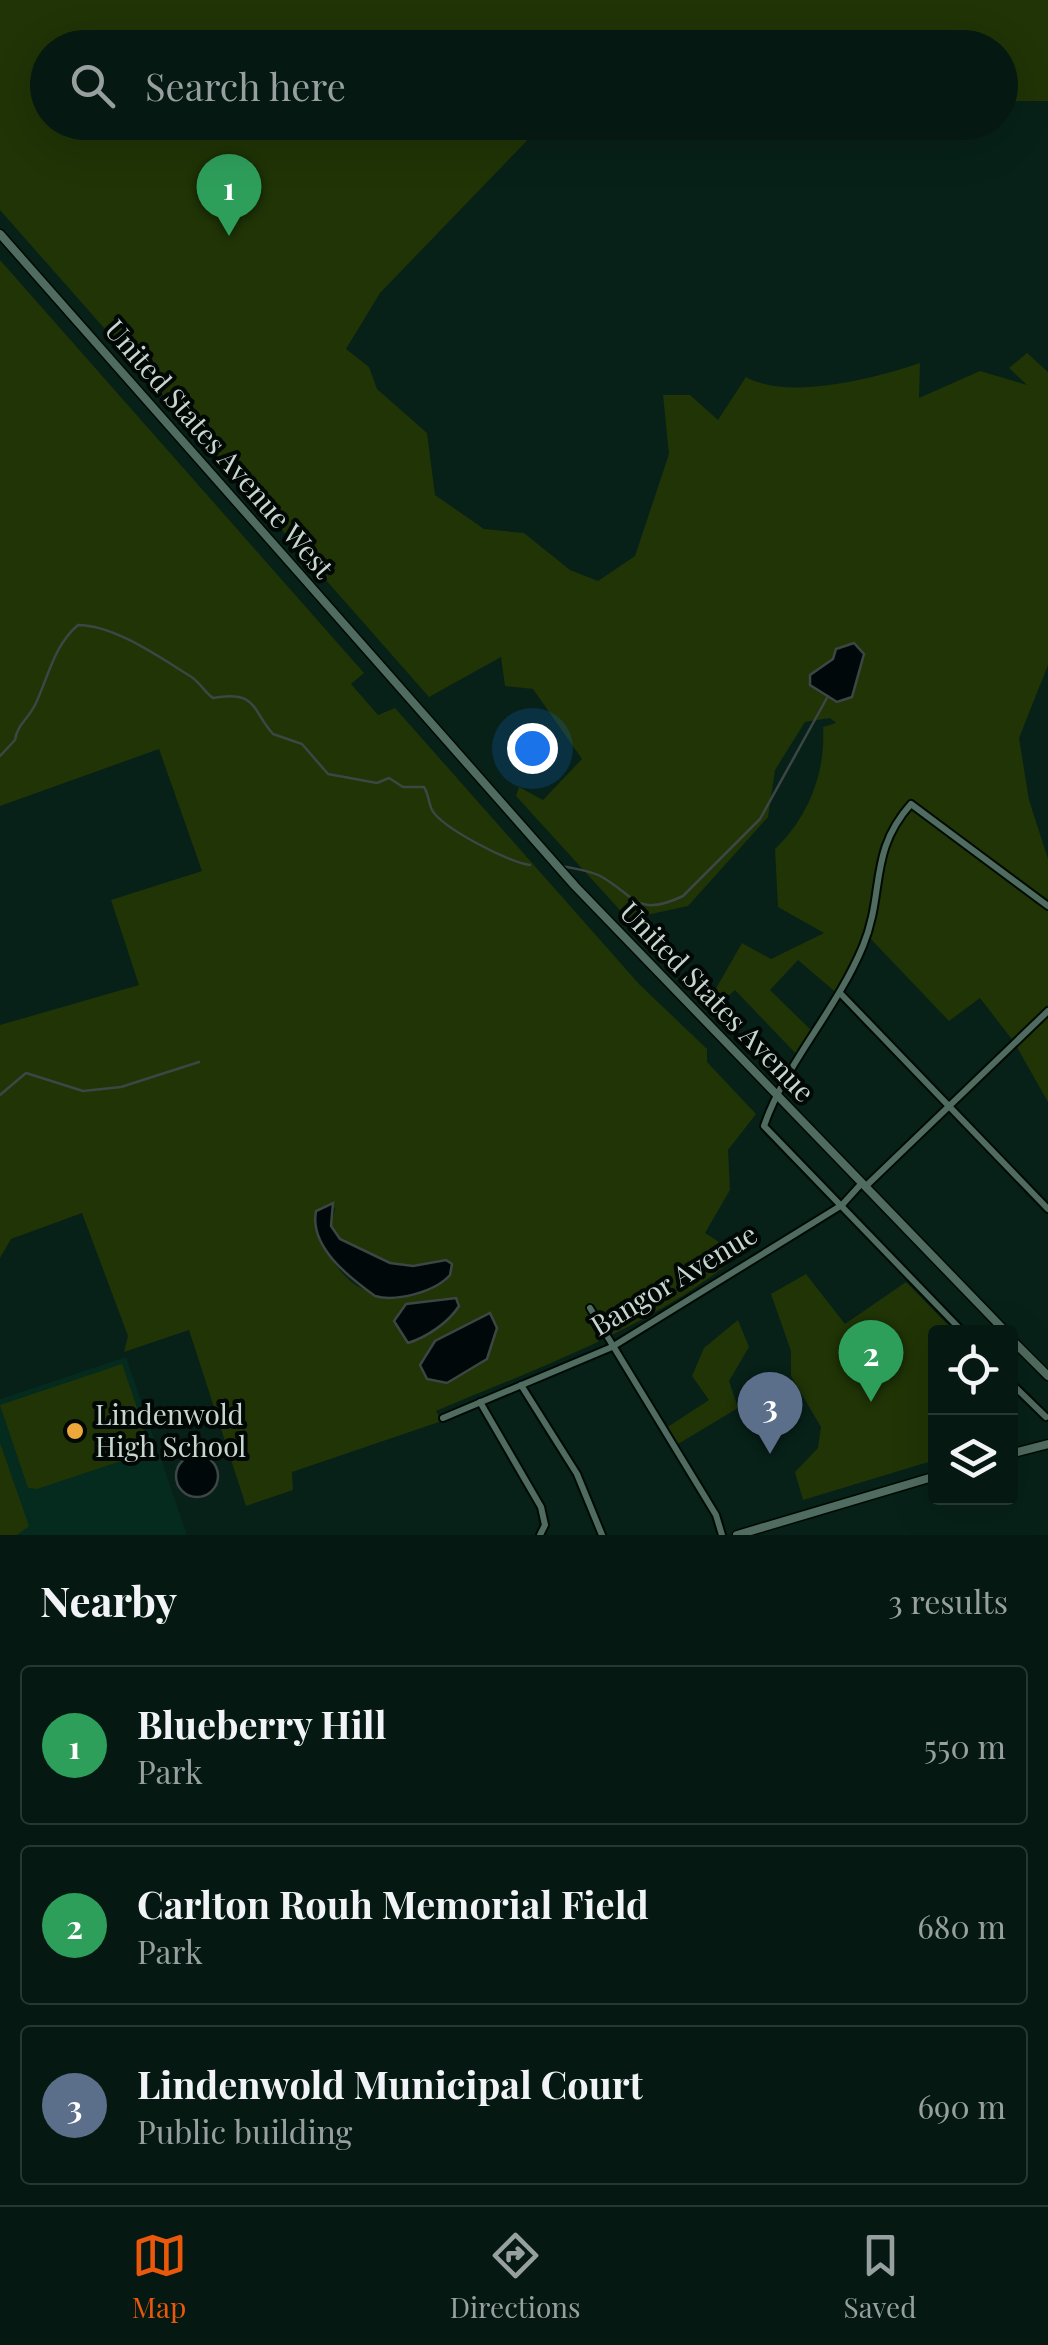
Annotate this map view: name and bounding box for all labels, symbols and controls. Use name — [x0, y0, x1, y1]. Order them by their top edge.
search box — [30, 30, 1018, 140]
icon: search — [65, 58, 120, 113]
text: Search here — [145, 60, 346, 111]
pin: 1 — [196, 154, 262, 236]
street label: United States Avenue West — [98, 311, 343, 586]
your location — [507, 723, 558, 774]
street label: United States Avenue — [613, 893, 823, 1109]
street label: Bangor Avenue — [583, 1214, 763, 1343]
pin: 2 — [838, 1320, 904, 1402]
map controls — [928, 1325, 1018, 1505]
button: locate — [928, 1325, 1018, 1415]
pin: 3 — [738, 1372, 802, 1454]
place label: Lindenwold High School — [95, 1395, 246, 1464]
button: layers — [928, 1415, 1018, 1505]
marker: Lindenwold High School — [64, 1420, 86, 1442]
text: Nearby — [40, 1572, 177, 1628]
text: 3 results — [888, 1579, 1008, 1622]
text: Blueberry Hill — [137, 1698, 387, 1749]
text: 1 — [68, 1724, 81, 1767]
text: 550 m — [924, 1724, 1006, 1767]
text: Park — [137, 1749, 203, 1792]
text: Carlton Rouh Memorial Field — [137, 1878, 649, 1929]
text: 2 — [66, 1904, 83, 1947]
text: 680 m — [917, 1904, 1006, 1947]
text: Park — [137, 1929, 203, 1972]
text: Lindenwold Municipal Court — [137, 2058, 643, 2109]
text: 3 — [67, 2084, 82, 2127]
text: 690 m — [918, 2084, 1006, 2127]
text: Public building — [137, 2109, 353, 2152]
tab: Map — [132, 2228, 187, 2325]
tab: Directions — [450, 2228, 580, 2325]
tab: Saved — [844, 2228, 916, 2325]

